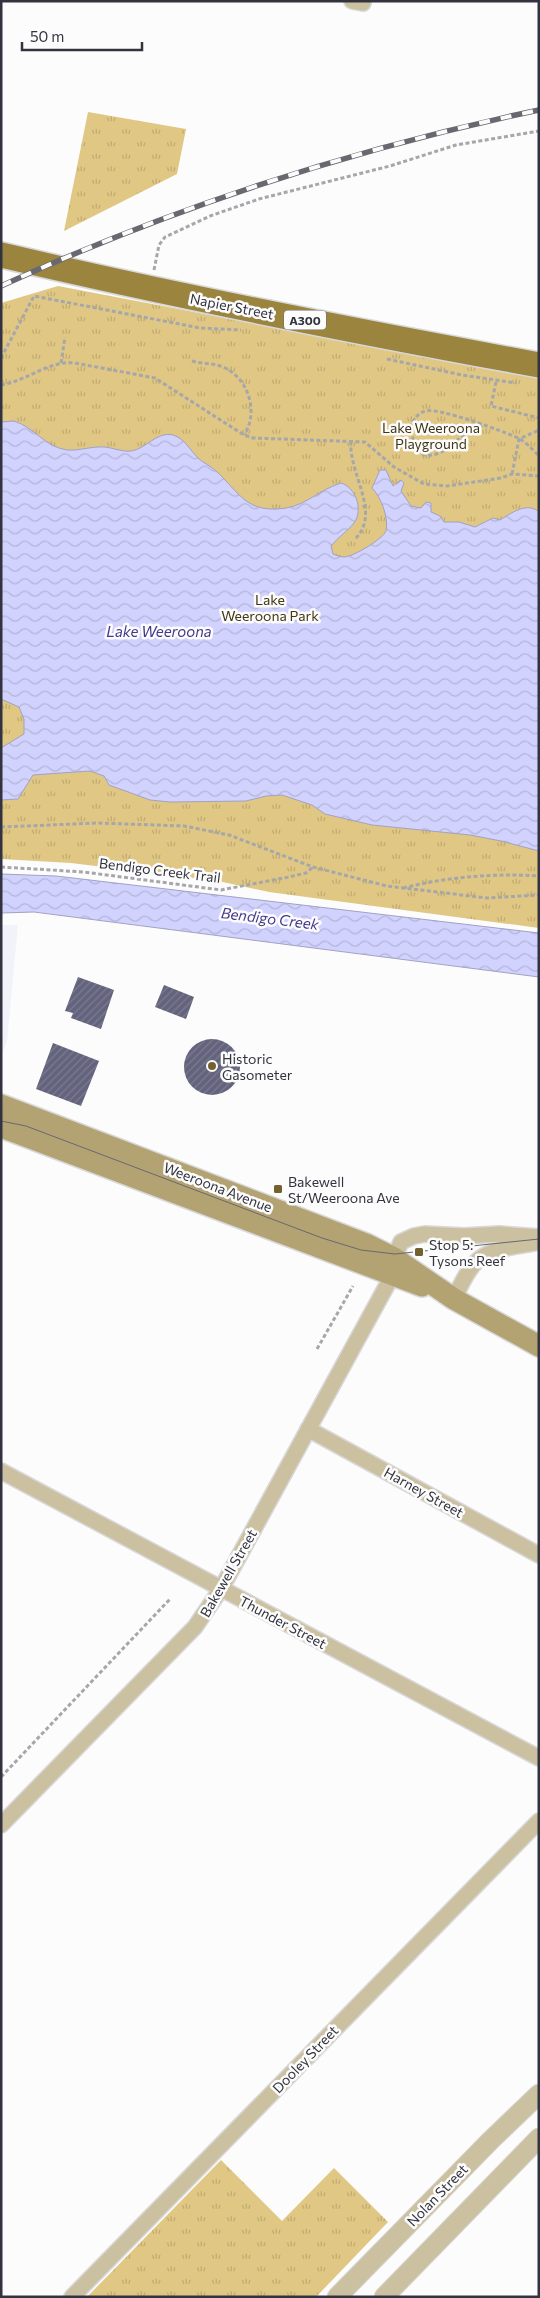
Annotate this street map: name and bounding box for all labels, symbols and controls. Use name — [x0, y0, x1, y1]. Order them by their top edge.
scale bar — [22, 20, 142, 52]
text: 50 m — [30, 27, 64, 45]
street label: Napier Street — [189, 290, 276, 323]
road number: A300 — [284, 310, 326, 330]
park label: Lake Weeroona Playground — [382, 419, 480, 452]
park label: Lake Weeroona Park — [221, 591, 319, 624]
water label: Lake Weeroona — [106, 622, 212, 640]
street label: Bendigo Creek Trail — [98, 854, 222, 886]
water label: Bendigo Creek — [220, 903, 321, 933]
place label: Historic Gasometer — [222, 1050, 293, 1083]
marker: Historic Gasometer — [206, 1060, 218, 1072]
street label: Weeroona Avenue — [161, 1158, 275, 1216]
place label: Bakewell St/Weeroona Ave — [288, 1173, 400, 1206]
marker: Bakewell St/Weeroona Ave — [272, 1183, 284, 1195]
place label: Stop 5: Tysons Reef — [429, 1236, 506, 1269]
marker: Stop 5: Tysons Reef — [413, 1246, 425, 1258]
street label: Harney Street — [381, 1463, 467, 1521]
street label: Bakewell Street — [196, 1526, 260, 1620]
street label: Thunder Street — [237, 1592, 330, 1652]
street label: Dooley Street — [269, 2022, 342, 2096]
street label: Nolan Street — [403, 2160, 471, 2230]

